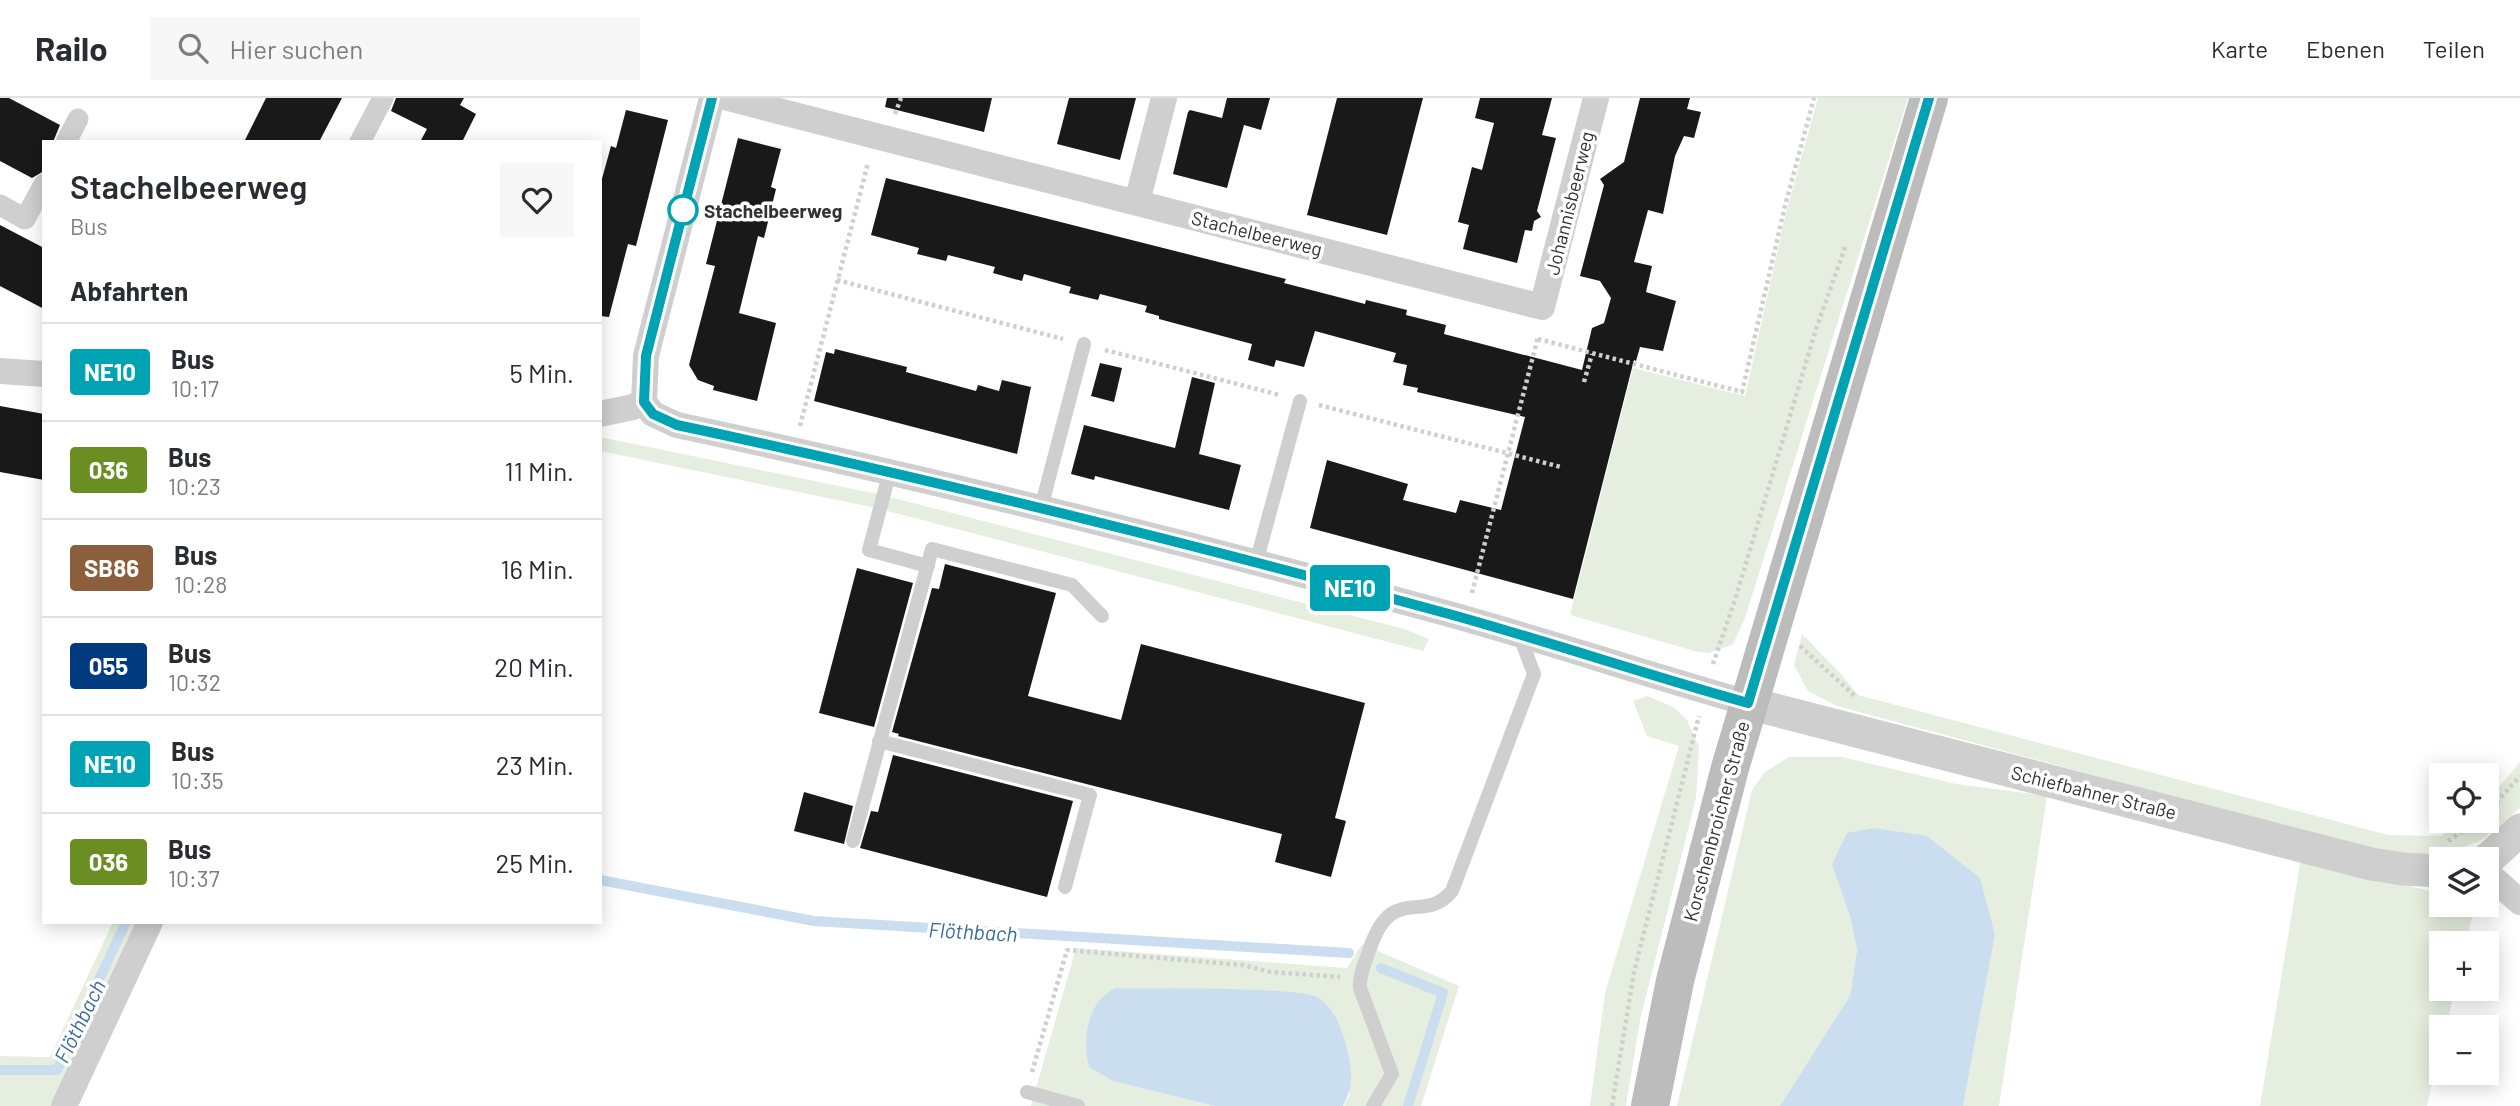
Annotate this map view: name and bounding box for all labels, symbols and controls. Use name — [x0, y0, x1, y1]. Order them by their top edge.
search box — [150, 17, 640, 80]
text: Railo — [35, 28, 108, 68]
icon: search — [174, 29, 212, 67]
text: Hier suchen — [230, 33, 363, 64]
text: Karte — [2211, 34, 2268, 63]
text: Ebenen — [2306, 34, 2385, 63]
text: Teilen — [2423, 34, 2485, 63]
street label: Johannisbeerweg — [1540, 129, 1598, 277]
button: heart — [500, 163, 574, 237]
text: Stachelbeerweg — [70, 166, 307, 206]
marker: Stachelbeerweg — [668, 195, 698, 225]
place label: Stachelbeerweg — [704, 199, 842, 222]
street label: Stachelbeerweg — [1189, 206, 1325, 260]
text: Bus — [70, 212, 108, 240]
text: Abfahrten — [70, 275, 188, 306]
text: Bus — [171, 343, 214, 374]
text: NE10 — [84, 357, 136, 386]
text: 5 Min. — [510, 357, 574, 388]
text: 10:17 — [171, 374, 219, 402]
text: Bus — [168, 441, 211, 472]
text: 036 — [89, 455, 128, 484]
text: 11 Min. — [505, 455, 574, 486]
text: 10:23 — [168, 472, 221, 500]
text: Bus — [174, 539, 217, 570]
text: SB86 — [84, 553, 139, 582]
text: 16 Min. — [500, 553, 574, 584]
line badge: NE10 — [1301, 565, 1399, 611]
text: 10:28 — [174, 570, 227, 598]
text: NE10 — [1324, 573, 1376, 602]
text: Bus — [168, 637, 211, 668]
text: 055 — [89, 651, 128, 680]
text: 20 Min. — [494, 651, 574, 682]
text: 10:32 — [168, 668, 221, 696]
street label: Korschenbroicher Straße — [1678, 718, 1754, 924]
text: Bus — [171, 735, 214, 766]
text: NE10 — [84, 749, 136, 778]
text: 23 Min. — [496, 749, 574, 780]
street label: Schiefbahner Straße — [2009, 760, 2179, 824]
map controls — [2429, 763, 2499, 1085]
button: locate — [2429, 763, 2499, 833]
text: 10:35 — [171, 766, 224, 794]
text: Bus — [168, 833, 211, 864]
text: 036 — [89, 847, 128, 876]
text: 25 Min. — [496, 847, 574, 878]
button: layers — [2429, 847, 2499, 917]
text: 10:37 — [168, 864, 220, 892]
water label: Flöthbach — [928, 916, 1018, 946]
button: + — [2429, 931, 2499, 1001]
water label: Flöthbach — [48, 975, 110, 1067]
button: − — [2429, 1015, 2499, 1085]

